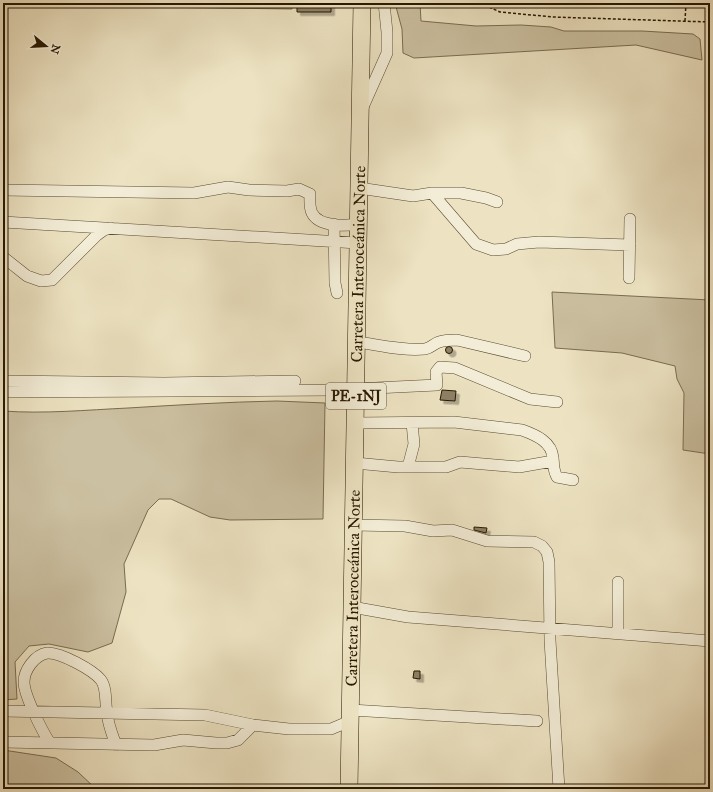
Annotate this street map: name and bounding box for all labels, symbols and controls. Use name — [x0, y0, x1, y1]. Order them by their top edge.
north arrow — [26, 26, 66, 66]
text: N — [47, 42, 63, 56]
street label: Carretera Interoceánica Norte — [347, 165, 369, 363]
road number: PE-1NJ — [326, 383, 386, 409]
street label: Carretera Interoceánica Norte — [342, 489, 364, 687]

